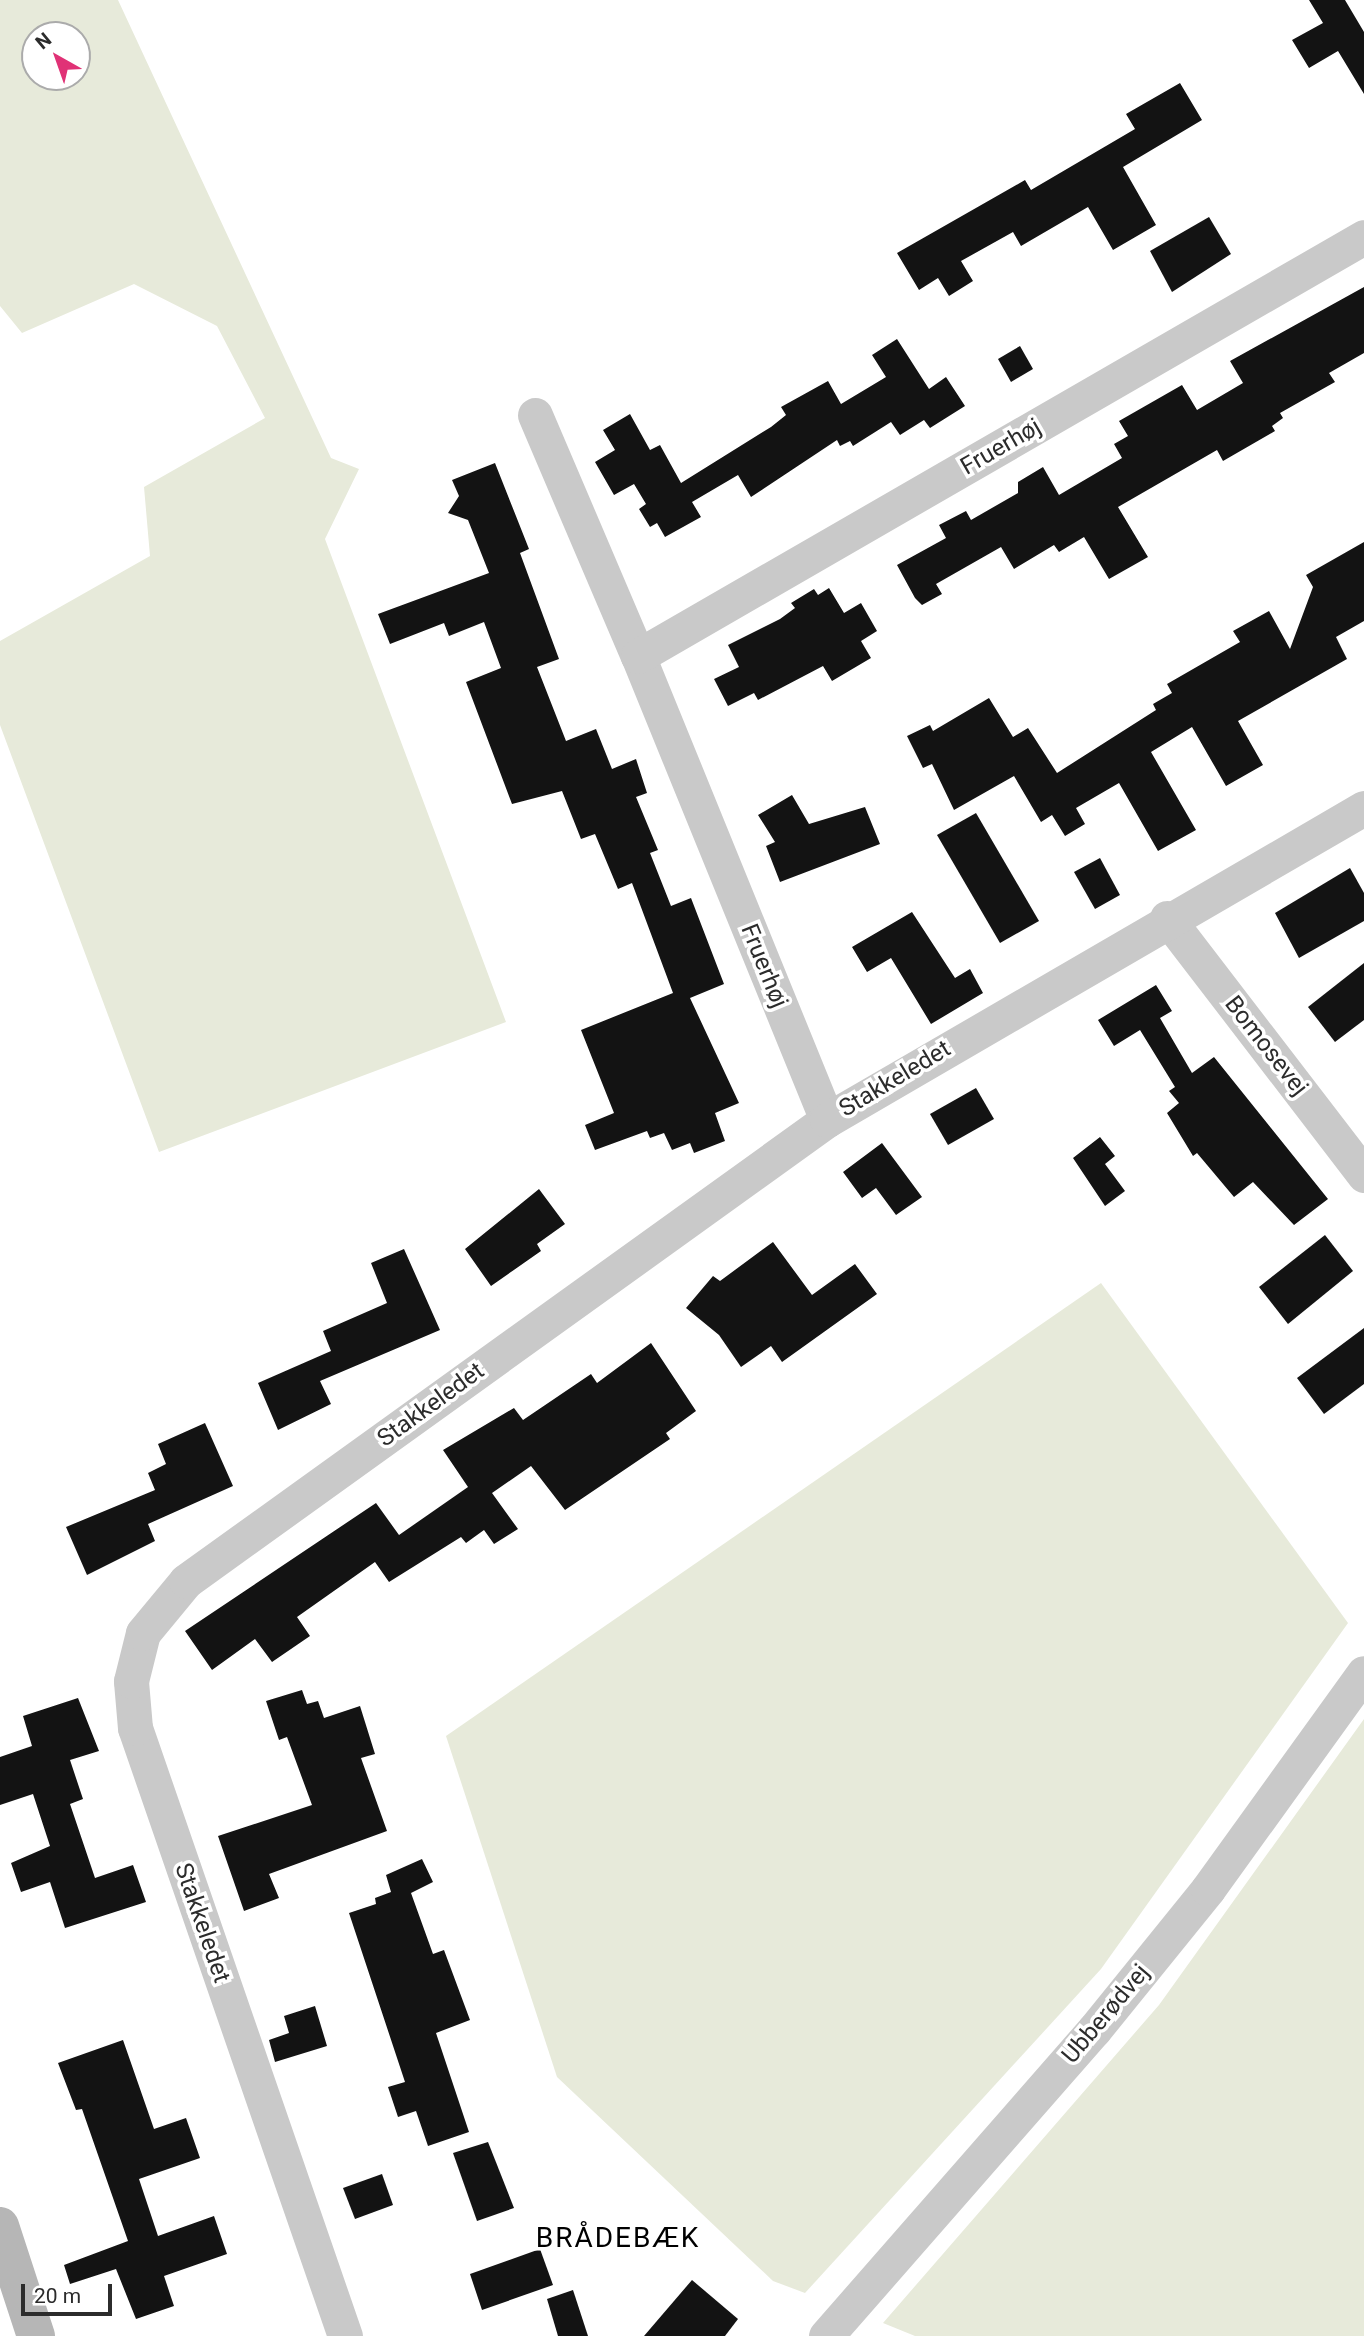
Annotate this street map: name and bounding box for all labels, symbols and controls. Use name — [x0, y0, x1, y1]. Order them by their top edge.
north arrow — [21, 21, 91, 91]
text: N — [31, 28, 56, 54]
street label: Fruerhøj — [956, 413, 1046, 481]
street label: Fruerhøj — [734, 920, 794, 1012]
street label: Bomosevej — [1218, 991, 1314, 1101]
street label: Stakkeledet — [834, 1035, 956, 1123]
street label: Stakkeledet — [372, 1357, 490, 1453]
street label: Stakkeledet — [168, 1859, 236, 1987]
street label: Ubberødvej — [1056, 1959, 1156, 2069]
district label: BRÅDEBÆK — [537, 2221, 699, 2255]
scale bar — [24, 2270, 116, 2314]
text: 20 m — [34, 2284, 81, 2308]

